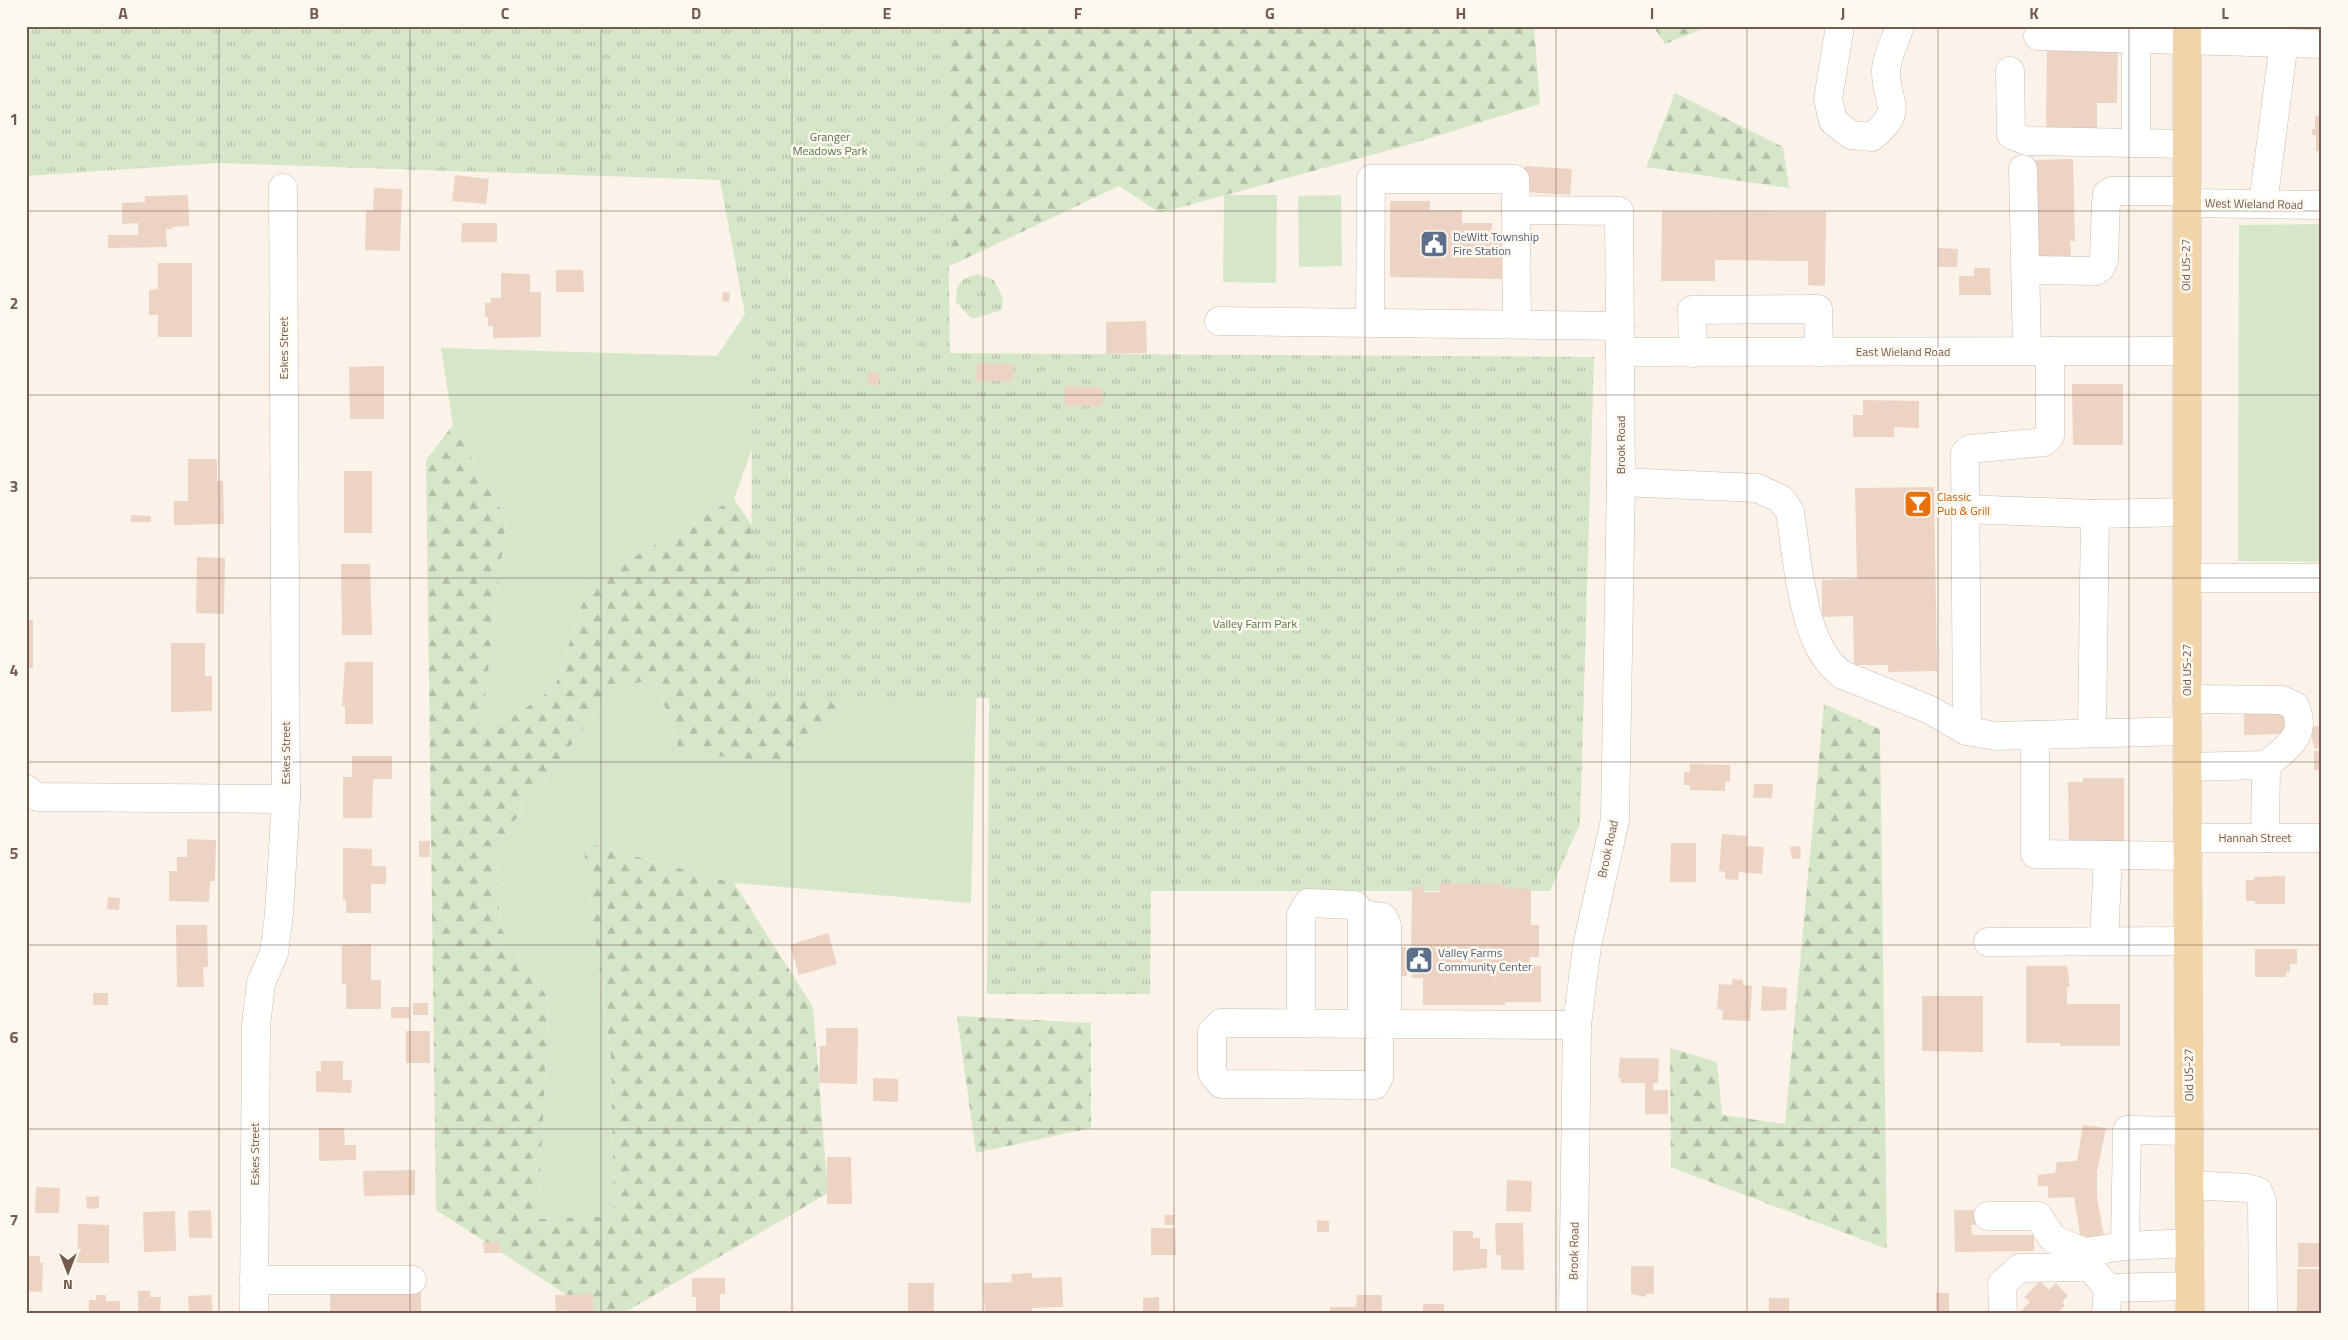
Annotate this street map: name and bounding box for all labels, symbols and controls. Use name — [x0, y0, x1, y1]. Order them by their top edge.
text: A — [118, 1, 128, 25]
text: B — [309, 1, 319, 25]
text: C — [501, 1, 510, 25]
text: D — [691, 1, 701, 25]
text: E — [883, 1, 892, 25]
text: F — [1074, 1, 1083, 25]
text: G — [1265, 1, 1275, 25]
text: H — [1456, 1, 1466, 25]
text: I — [1650, 1, 1654, 25]
text: J — [1841, 1, 1845, 25]
text: K — [2029, 1, 2039, 25]
text: L — [2221, 1, 2229, 25]
text: 1 — [10, 107, 18, 131]
park label: Granger Meadows Park — [792, 127, 868, 160]
street label: West Wieland Road — [2205, 193, 2303, 214]
place label: DeWitt Township Fire Station — [1453, 227, 1539, 260]
public building icon: DeWitt Township Fire Station — [1419, 229, 1449, 259]
street label: Old US-27 — [2176, 239, 2195, 291]
text: 2 — [10, 291, 18, 315]
street label: Eskes Street — [274, 316, 293, 380]
street label: East Wieland Road — [1856, 342, 1950, 361]
street label: Brook Road — [1611, 416, 1630, 474]
text: 3 — [10, 474, 18, 498]
place label: Classic Pub & Grill — [1937, 487, 1990, 520]
bar icon: Classic Pub & Grill — [1903, 489, 1933, 519]
park label: Valley Farm Park — [1213, 614, 1297, 633]
street label: Old US-27 — [2177, 644, 2196, 696]
text: 4 — [10, 658, 19, 682]
street label: Eskes Street — [276, 721, 295, 785]
street label: Brook Road — [1592, 818, 1623, 879]
street label: Hannah Street — [2218, 828, 2292, 847]
text: 5 — [10, 841, 19, 865]
place label: Valley Farms Community Center — [1438, 943, 1532, 976]
public building icon: Valley Farms Community Center — [1404, 945, 1434, 975]
text: 6 — [10, 1025, 19, 1049]
street label: Old US-27 — [2179, 1049, 2198, 1101]
street label: Eskes Street — [245, 1122, 264, 1186]
text: 7 — [10, 1208, 18, 1232]
street label: Brook Road — [1563, 1222, 1584, 1280]
north arrow — [42, 1248, 92, 1298]
text: N — [63, 1275, 73, 1296]

